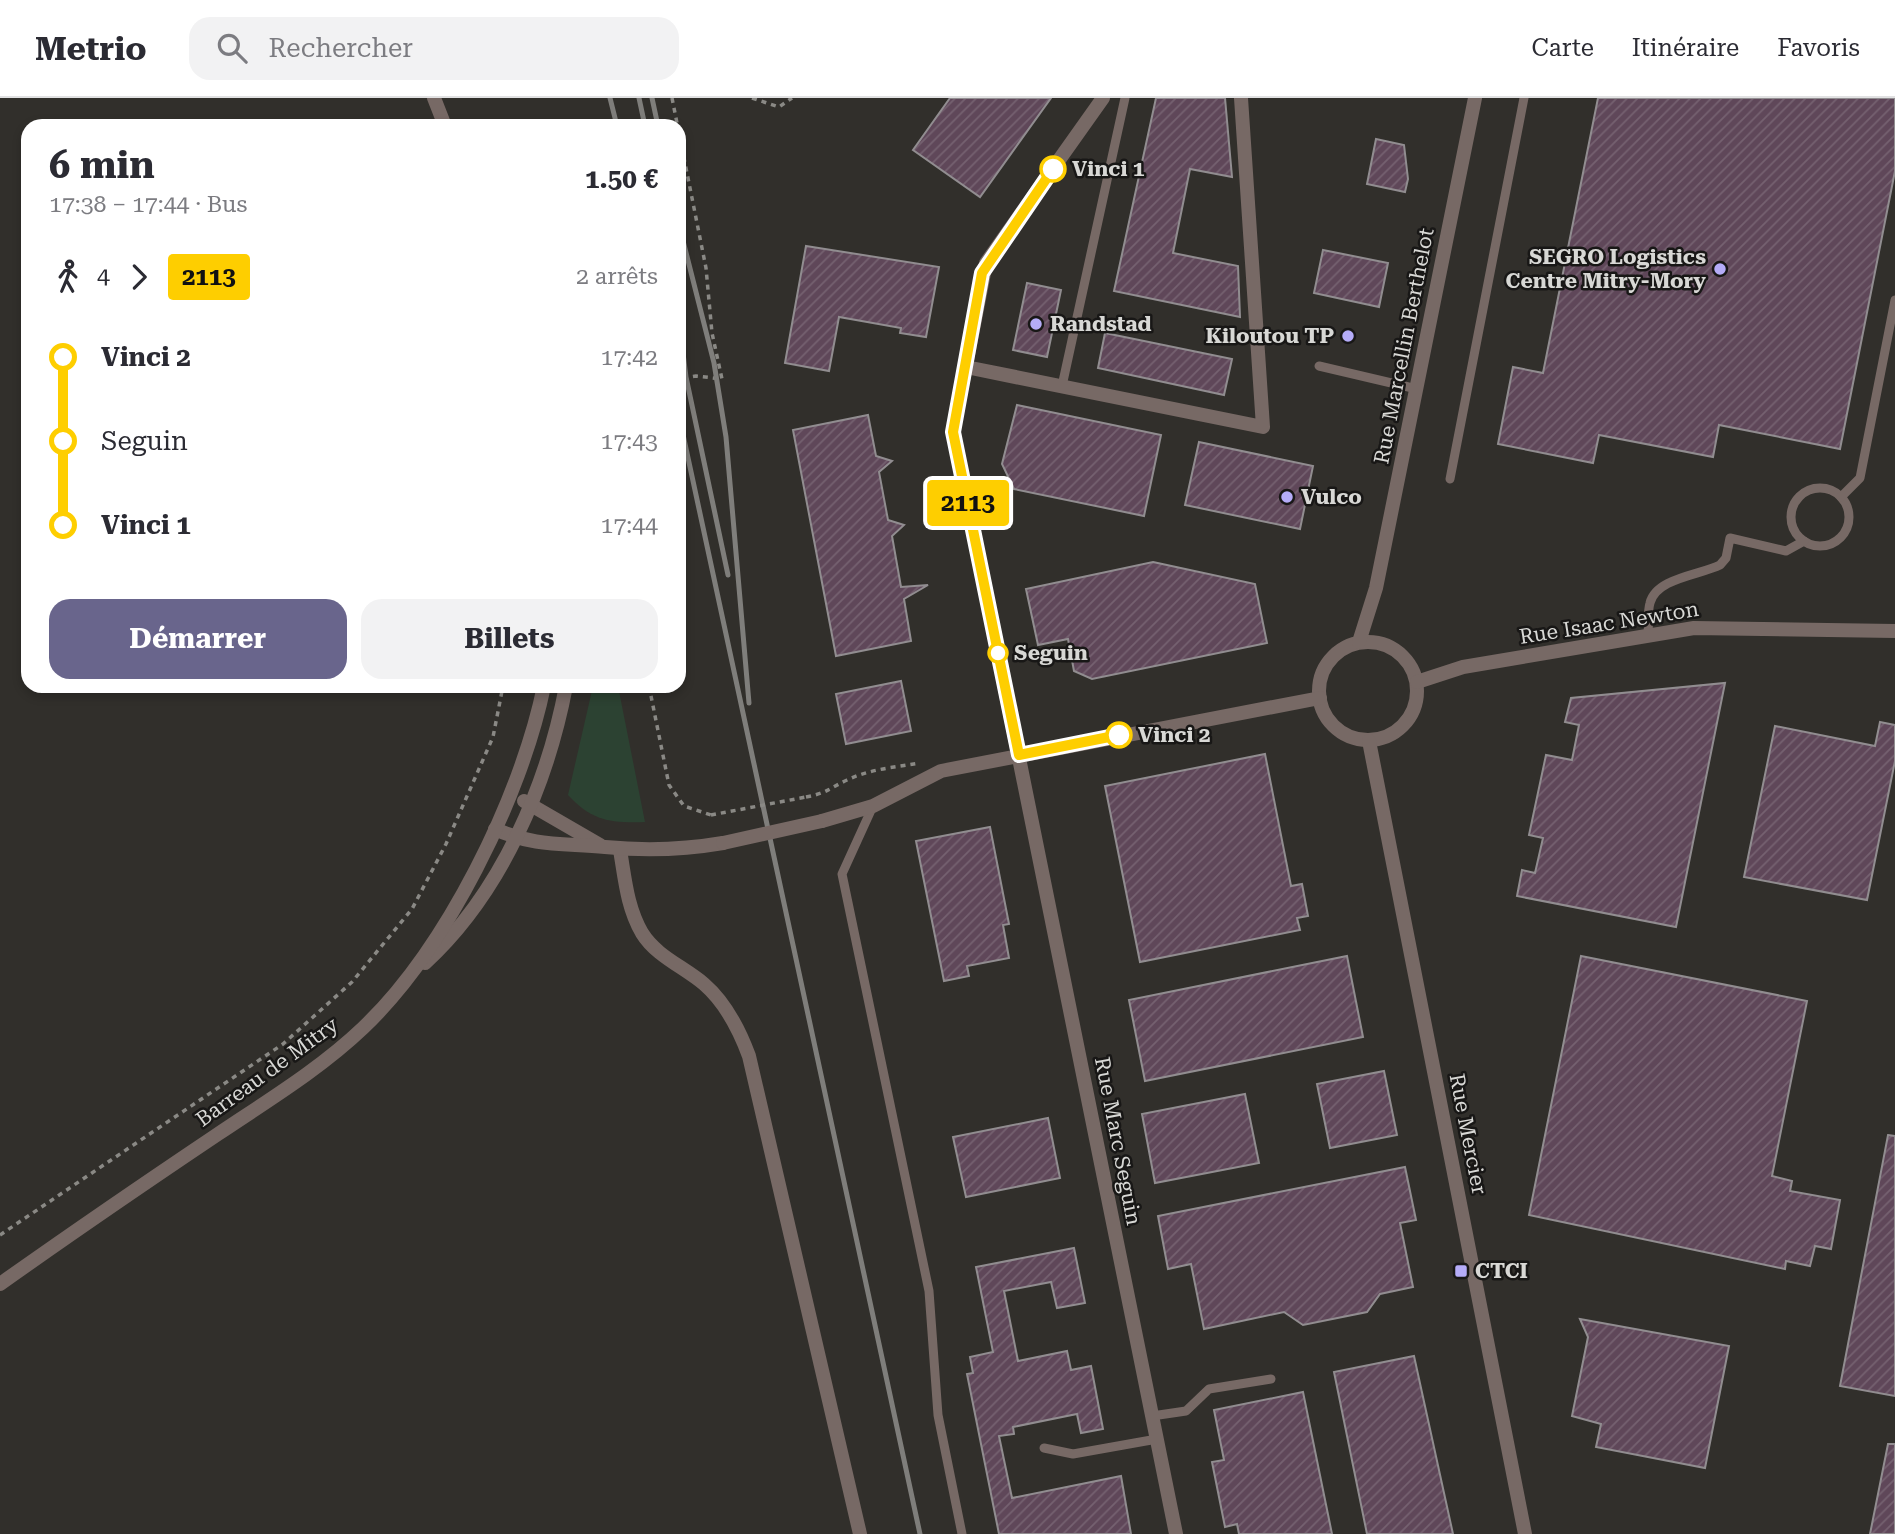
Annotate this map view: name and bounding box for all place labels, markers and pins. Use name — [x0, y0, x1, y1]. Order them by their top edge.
marker: Vinci 1 — [1040, 156, 1066, 182]
place label: Vinci 1 — [1072, 157, 1145, 181]
place label: SEGRO Logistics Centre Mitry-Mory — [1506, 245, 1706, 293]
marker: SEGRO Logistics Centre Mitry-Mory — [1712, 261, 1728, 277]
place label: Randstad — [1050, 312, 1152, 336]
marker: Randstad — [1028, 316, 1044, 332]
place label: Kiloutou TP — [1206, 324, 1334, 348]
marker: Kiloutou TP — [1340, 328, 1356, 344]
place label: Vulco — [1301, 485, 1362, 509]
marker: Vulco — [1279, 489, 1295, 505]
place label: Seguin — [1014, 641, 1088, 665]
marker: Seguin — [988, 643, 1008, 663]
marker: Vinci 2 — [1106, 722, 1132, 748]
place label: Vinci 2 — [1138, 723, 1210, 747]
place label: CTCI — [1475, 1259, 1528, 1283]
marker: CTCI — [1453, 1263, 1469, 1279]

